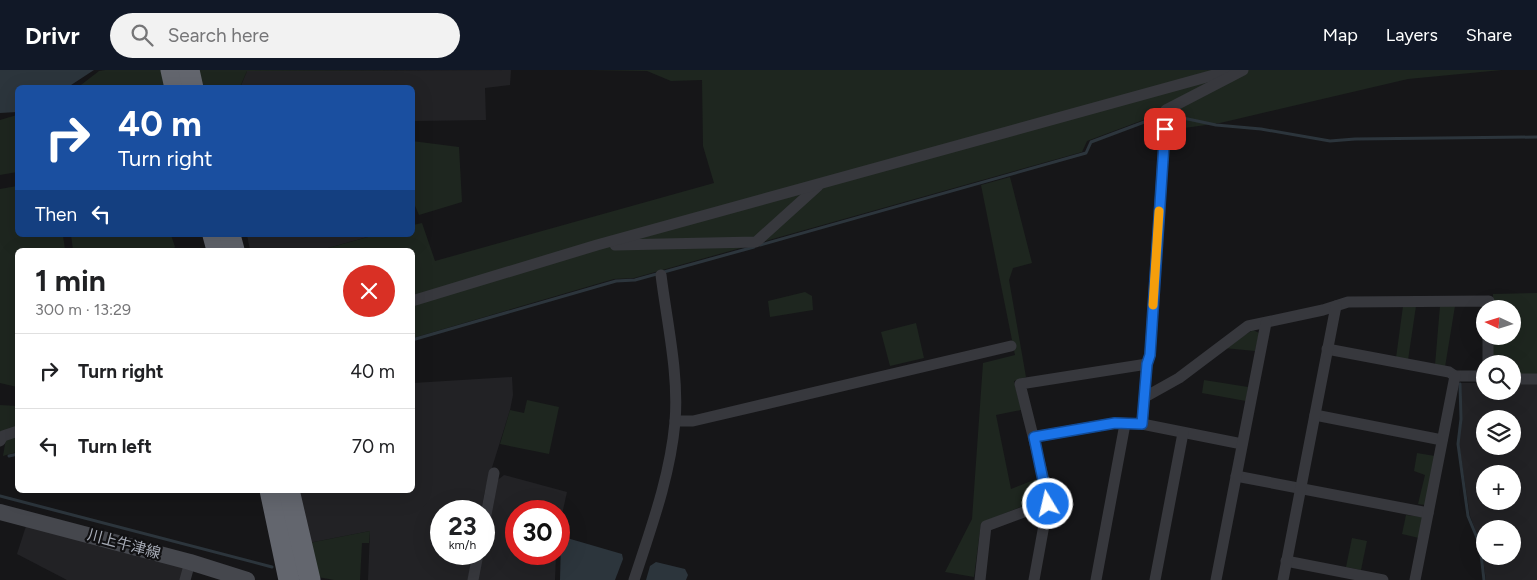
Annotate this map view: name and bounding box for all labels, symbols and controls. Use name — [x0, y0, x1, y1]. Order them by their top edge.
search box — [110, 13, 460, 58]
text: Drivr — [25, 21, 80, 50]
icon: search — [128, 21, 156, 49]
text: Search here — [168, 24, 269, 47]
text: Map — [1323, 24, 1358, 46]
text: Layers — [1386, 24, 1438, 46]
text: Share — [1466, 24, 1512, 46]
text: 40 m — [118, 103, 202, 145]
icon: right — [35, 105, 100, 170]
pin — [1144, 108, 1186, 150]
icon: arrive — [1151, 115, 1179, 143]
text: Turn right — [118, 145, 213, 172]
icon: left — [87, 200, 115, 228]
text: Then — [35, 203, 77, 226]
text: 1 min — [35, 262, 106, 299]
button: close — [343, 265, 395, 317]
text: 300 m · 13:29 — [35, 300, 131, 319]
north arrow — [1476, 300, 1521, 345]
map controls — [1476, 300, 1521, 565]
button: search — [1476, 355, 1521, 400]
icon: right — [35, 357, 63, 385]
text: Turn right — [78, 360, 164, 383]
text: 40 m — [350, 360, 395, 383]
button: layers — [1476, 410, 1521, 455]
icon: left — [35, 432, 63, 460]
text: Turn left — [78, 435, 152, 458]
text: 70 m — [352, 435, 395, 458]
button: + — [1476, 465, 1521, 510]
position arrow — [1021, 477, 1073, 529]
speed limit sign: 30 — [505, 500, 570, 565]
text: 23 — [448, 511, 477, 541]
button: − — [1476, 520, 1521, 565]
street label: 川上牛津線 — [85, 526, 163, 562]
text: km/h — [449, 538, 476, 552]

